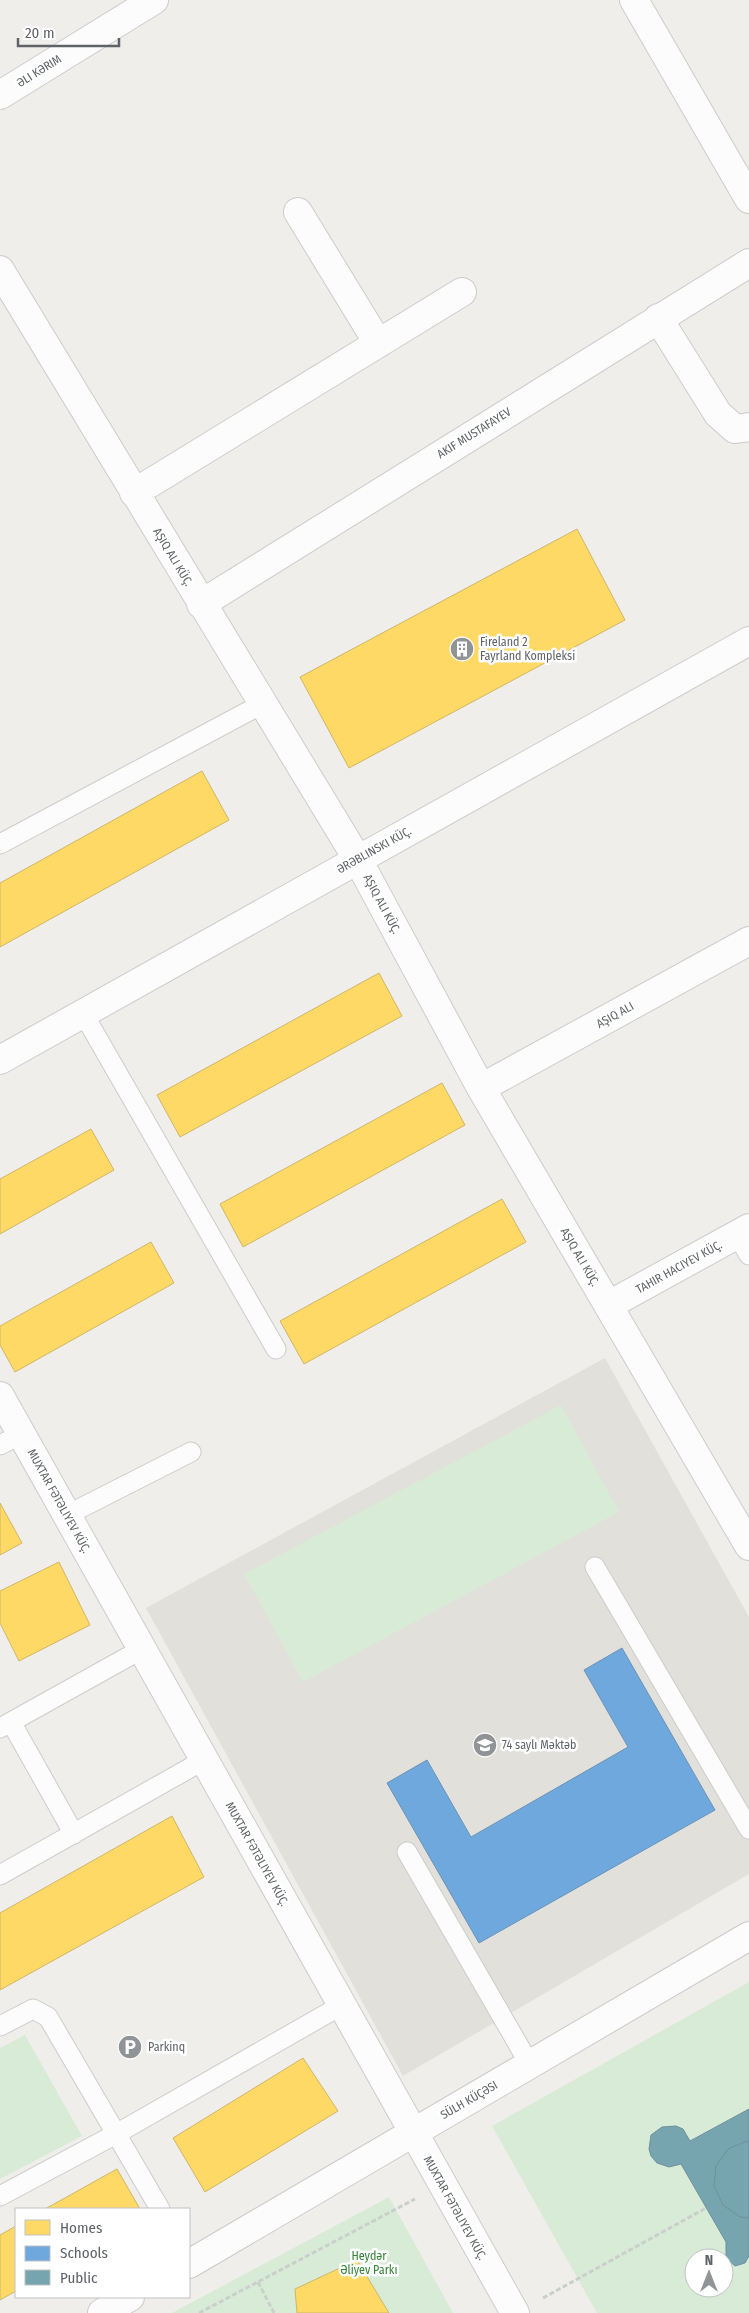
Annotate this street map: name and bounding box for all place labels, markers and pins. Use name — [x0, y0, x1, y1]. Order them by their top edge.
place label: Fireland 2 Fayrland Kompleksi — [480, 635, 575, 663]
building icon: Fireland 2 Fayrland Kompleksi — [449, 636, 475, 662]
school or university icon: 74 saylı Məktəb — [472, 1732, 498, 1758]
place label: 74 saylı Məktəb — [502, 1738, 576, 1752]
parking icon: Parkinq — [117, 2034, 143, 2060]
place label: Parkinq — [148, 2040, 185, 2054]

